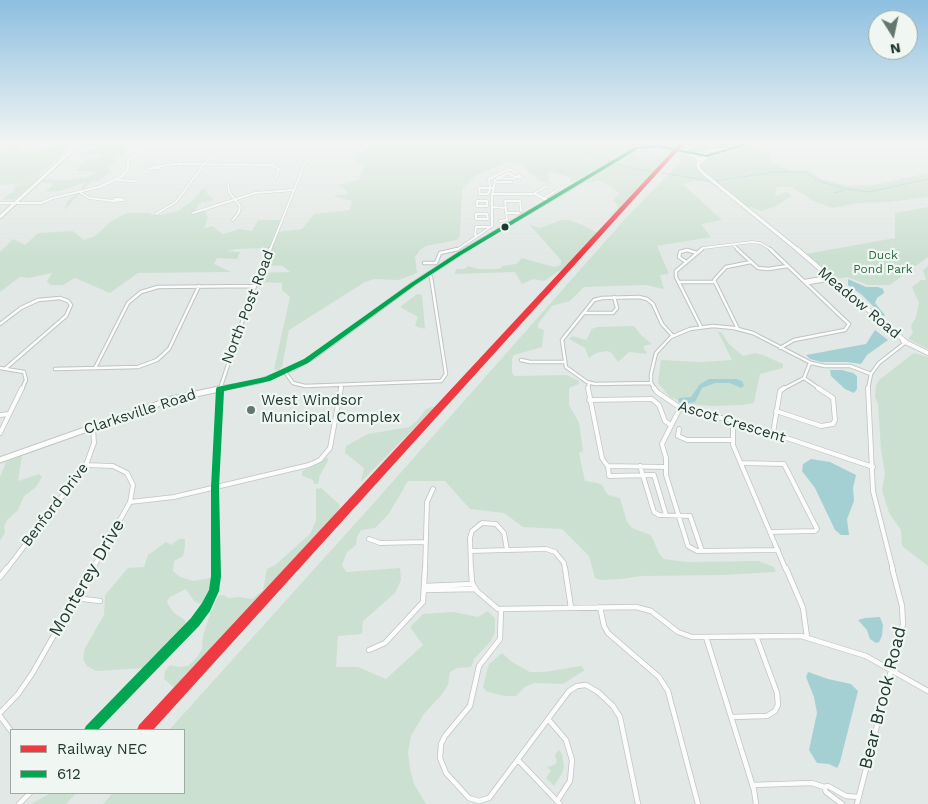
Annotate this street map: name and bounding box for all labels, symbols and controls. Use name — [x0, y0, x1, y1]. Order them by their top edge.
north arrow — [868, 10, 918, 60]
text: N — [889, 40, 902, 58]
unlabelled marker — [500, 222, 510, 232]
street label: North Post Road — [218, 248, 278, 366]
park label: Duck Pond Park — [853, 248, 913, 276]
street label: Meadow Road — [814, 263, 904, 343]
street label: Clarksville Road — [82, 385, 198, 439]
place label: West Windsor Municipal Complex — [261, 392, 400, 427]
street label: Ascot Crescent — [676, 397, 788, 447]
marker: West Windsor Municipal Complex — [245, 404, 257, 416]
street label: Benford Drive — [18, 460, 92, 550]
street label: Monterey Drive — [45, 515, 129, 641]
street label: Bear Brook Road — [855, 624, 911, 772]
legend — [10, 729, 185, 794]
text: Railway NEC — [57, 740, 147, 758]
text: 612 — [57, 765, 81, 783]

